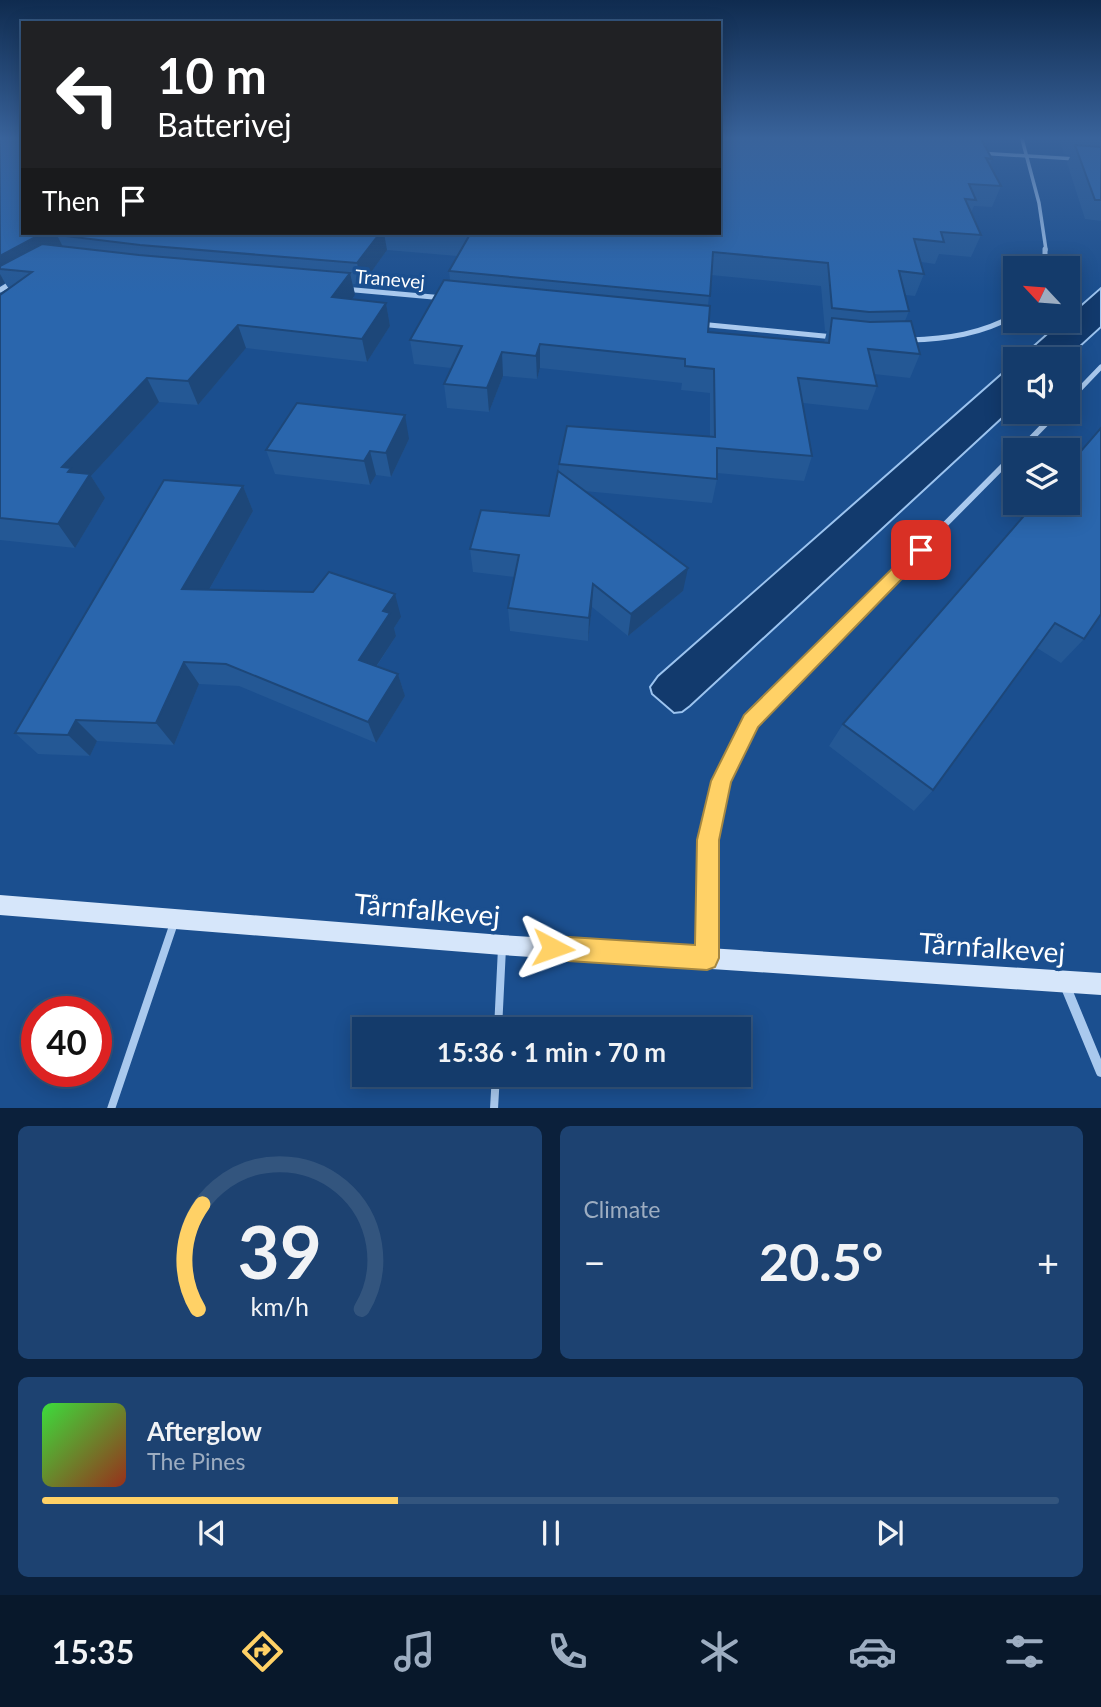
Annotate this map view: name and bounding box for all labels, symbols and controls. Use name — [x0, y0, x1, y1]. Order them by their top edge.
text: 10 m — [157, 46, 267, 104]
icon: left — [42, 49, 133, 140]
text: Batterivej — [157, 105, 292, 144]
icon: arrive — [114, 182, 152, 220]
text: Then — [42, 185, 100, 217]
north arrow — [1003, 256, 1080, 332]
map controls — [1003, 256, 1080, 515]
street label: Tranevej — [354, 264, 426, 293]
button: sound — [1003, 347, 1080, 424]
button: layers — [1003, 438, 1080, 515]
pin — [891, 520, 951, 580]
icon: arrive — [902, 531, 940, 569]
street label: Tårnfalkevej — [353, 886, 502, 932]
position arrow — [516, 911, 590, 985]
street label: Tårnfalkevej — [918, 925, 1066, 969]
speed limit sign: 40 — [21, 996, 112, 1087]
text: 15:36 · 1 min · 70 m — [437, 1036, 666, 1068]
text: Climate — [584, 1195, 660, 1223]
text: 39 — [238, 1207, 322, 1295]
text: 20.5° — [759, 1230, 883, 1292]
text: − — [584, 1239, 606, 1285]
text: + — [1037, 1239, 1059, 1285]
text: km/h — [250, 1290, 309, 1320]
text: Afterglow — [147, 1415, 262, 1447]
text: The Pines — [147, 1447, 245, 1475]
icon: previous — [193, 1514, 231, 1552]
icon: pause — [532, 1514, 570, 1552]
icon: next — [871, 1514, 909, 1552]
icon: directions — [238, 1627, 287, 1676]
icon: music — [390, 1627, 439, 1676]
icon: phone — [543, 1627, 592, 1676]
icon: climate — [695, 1627, 744, 1676]
icon: car — [848, 1627, 897, 1676]
icon: filters — [1000, 1627, 1049, 1676]
text: 15:35 — [52, 1632, 134, 1671]

